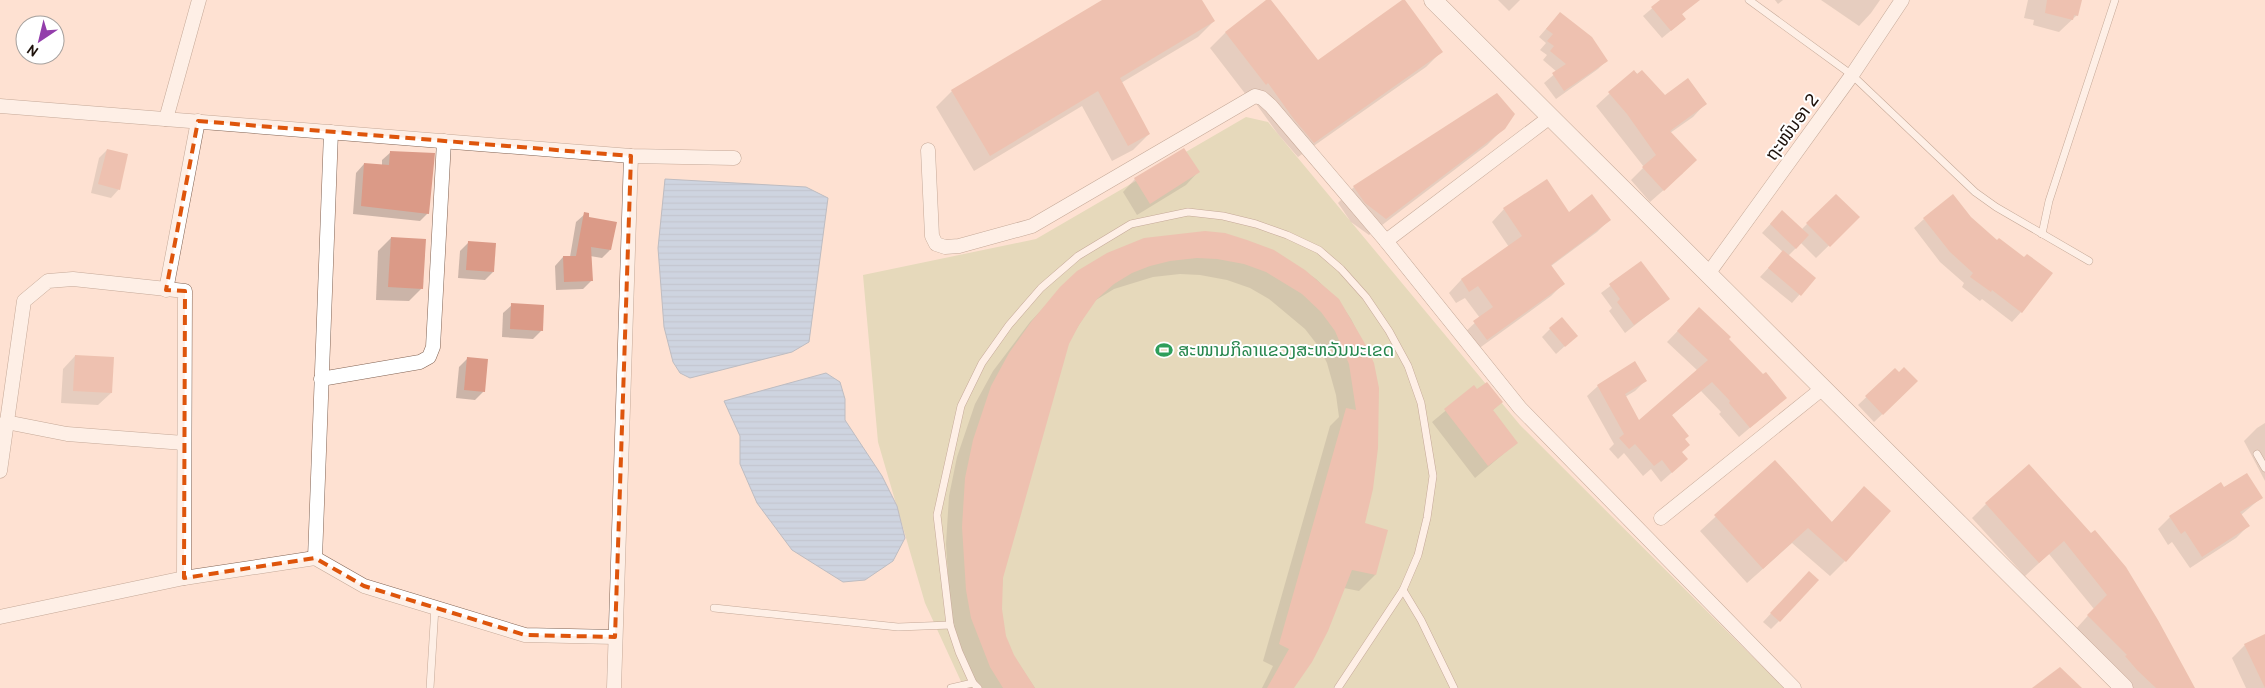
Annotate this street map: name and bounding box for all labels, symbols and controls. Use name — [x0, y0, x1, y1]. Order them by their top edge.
north arrow — [15, 15, 65, 65]
text: N — [24, 40, 42, 59]
street label: ຖະໜົນອາ 2 — [1761, 90, 1825, 166]
sports icon: ສະໜາມກິລາແຂວງສະຫວັນນະເຂດ — [1154, 340, 1174, 360]
place label: ສະໜາມກິລາແຂວງສະຫວັນນະເຂດ — [1178, 340, 1394, 363]

